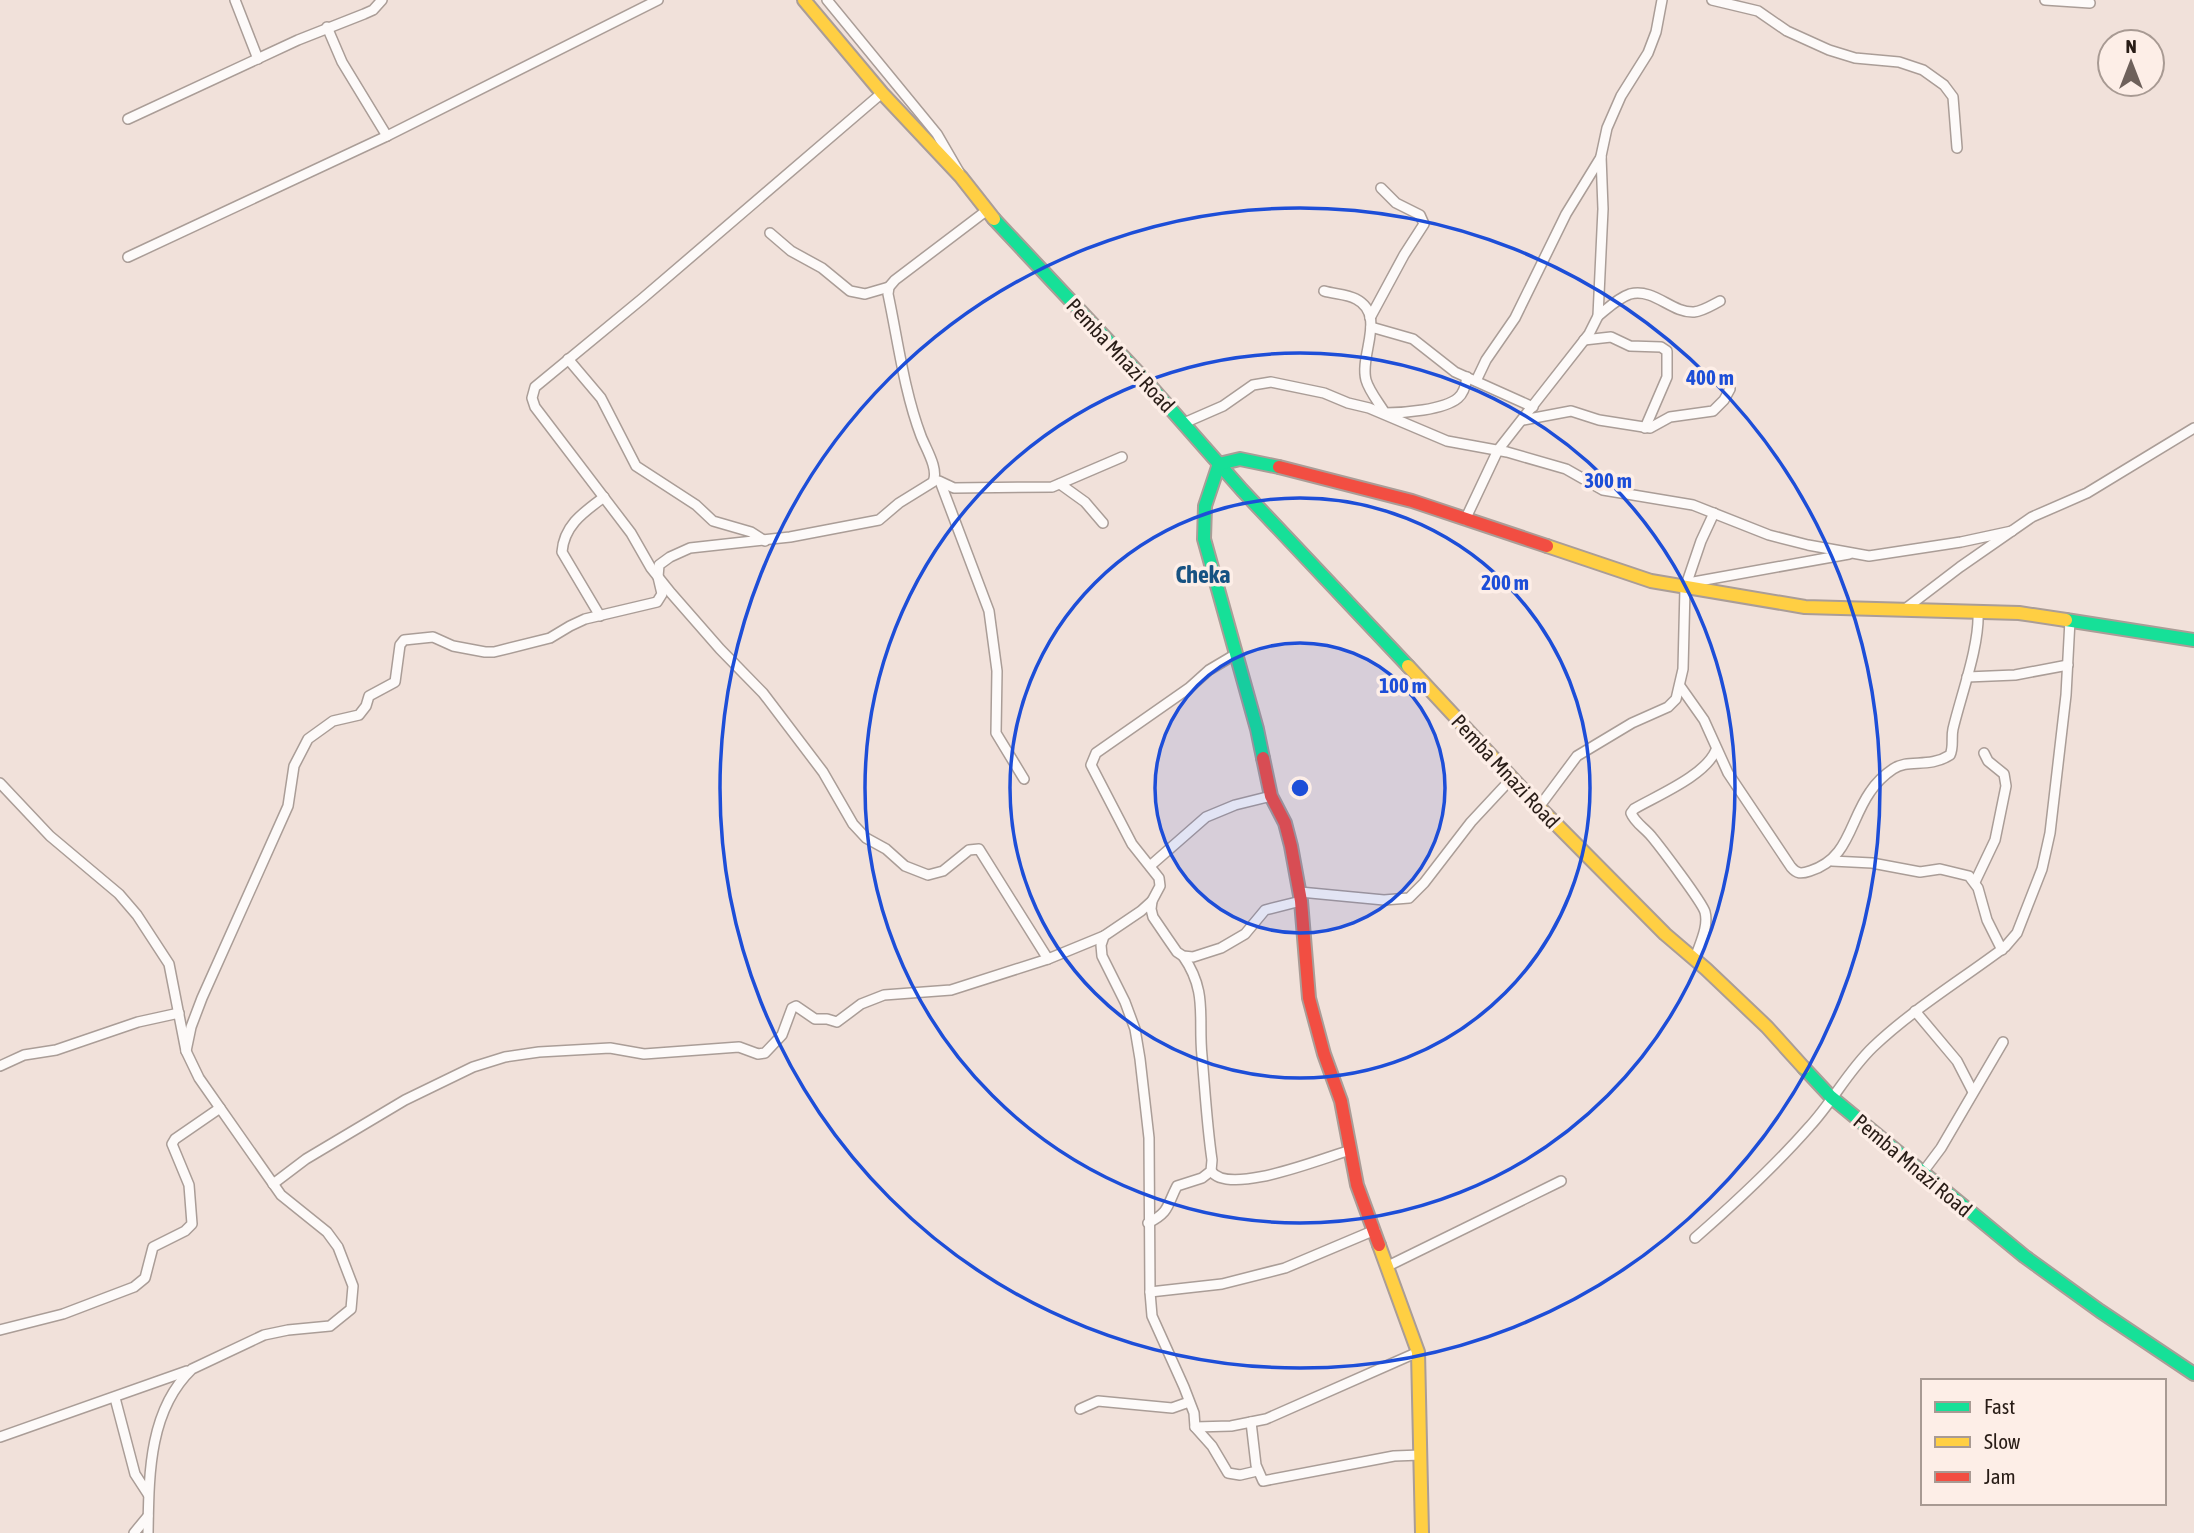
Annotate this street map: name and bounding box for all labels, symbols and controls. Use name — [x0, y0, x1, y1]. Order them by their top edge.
north arrow — [2096, 28, 2166, 98]
text: N — [2125, 35, 2137, 57]
street label: Pemba Mnazi Road — [1062, 293, 1180, 417]
text: 400 m — [1685, 365, 1734, 389]
text: 300 m — [1584, 468, 1632, 492]
district label: Cheka — [1175, 561, 1231, 588]
text: 200 m — [1481, 570, 1529, 594]
text: 100 m — [1379, 673, 1427, 697]
street label: Pemba Mnazi Road — [1447, 709, 1565, 833]
centre of rings — [1288, 776, 1312, 800]
street label: Pemba Mnazi Road — [1849, 1109, 1977, 1221]
legend — [1921, 1379, 2166, 1505]
text: Fast — [1984, 1394, 2015, 1418]
text: Slow — [1984, 1429, 2021, 1453]
text: Jam — [1984, 1464, 2016, 1488]

